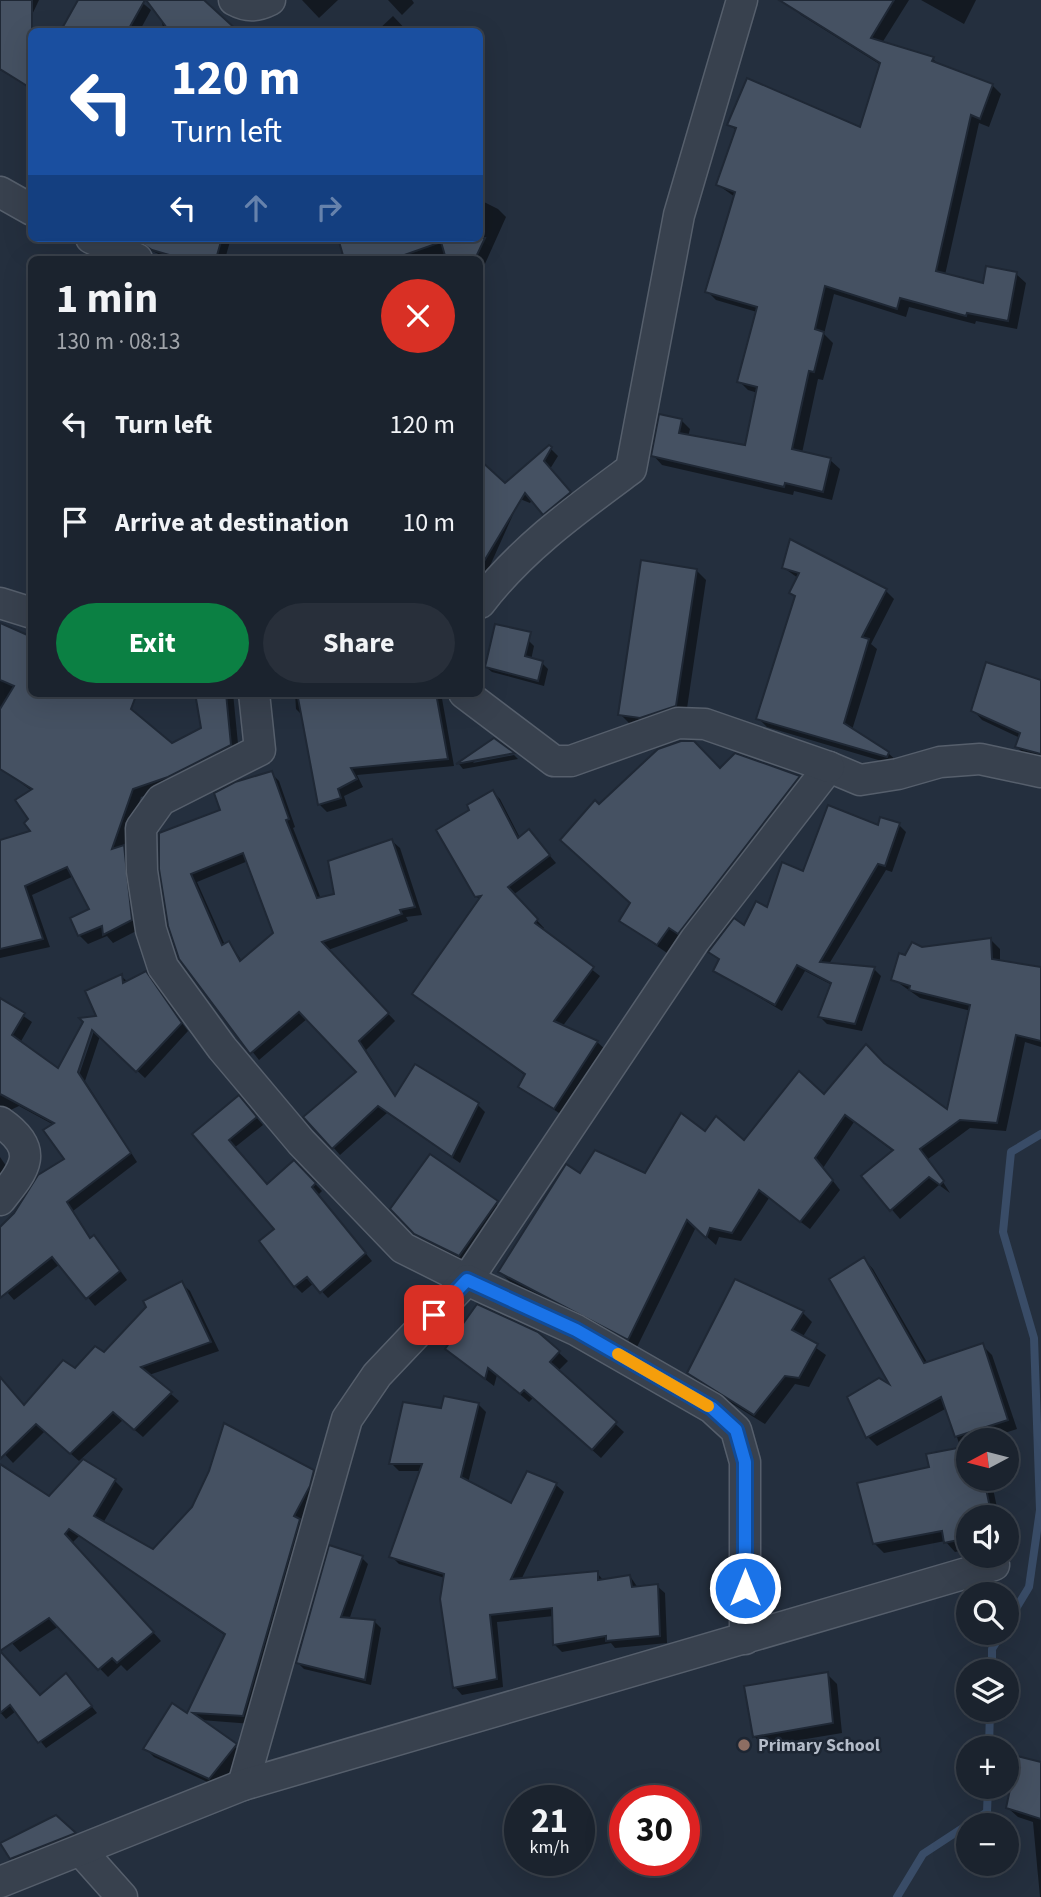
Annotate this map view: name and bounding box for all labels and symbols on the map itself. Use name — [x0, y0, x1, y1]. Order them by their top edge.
pin — [404, 1285, 464, 1345]
north arrow — [956, 1428, 1018, 1491]
position arrow — [708, 1551, 782, 1625]
place label: Primary School — [758, 1733, 880, 1758]
marker: Primary School — [736, 1737, 752, 1753]
speed limit sign: 30 — [609, 1785, 700, 1876]

